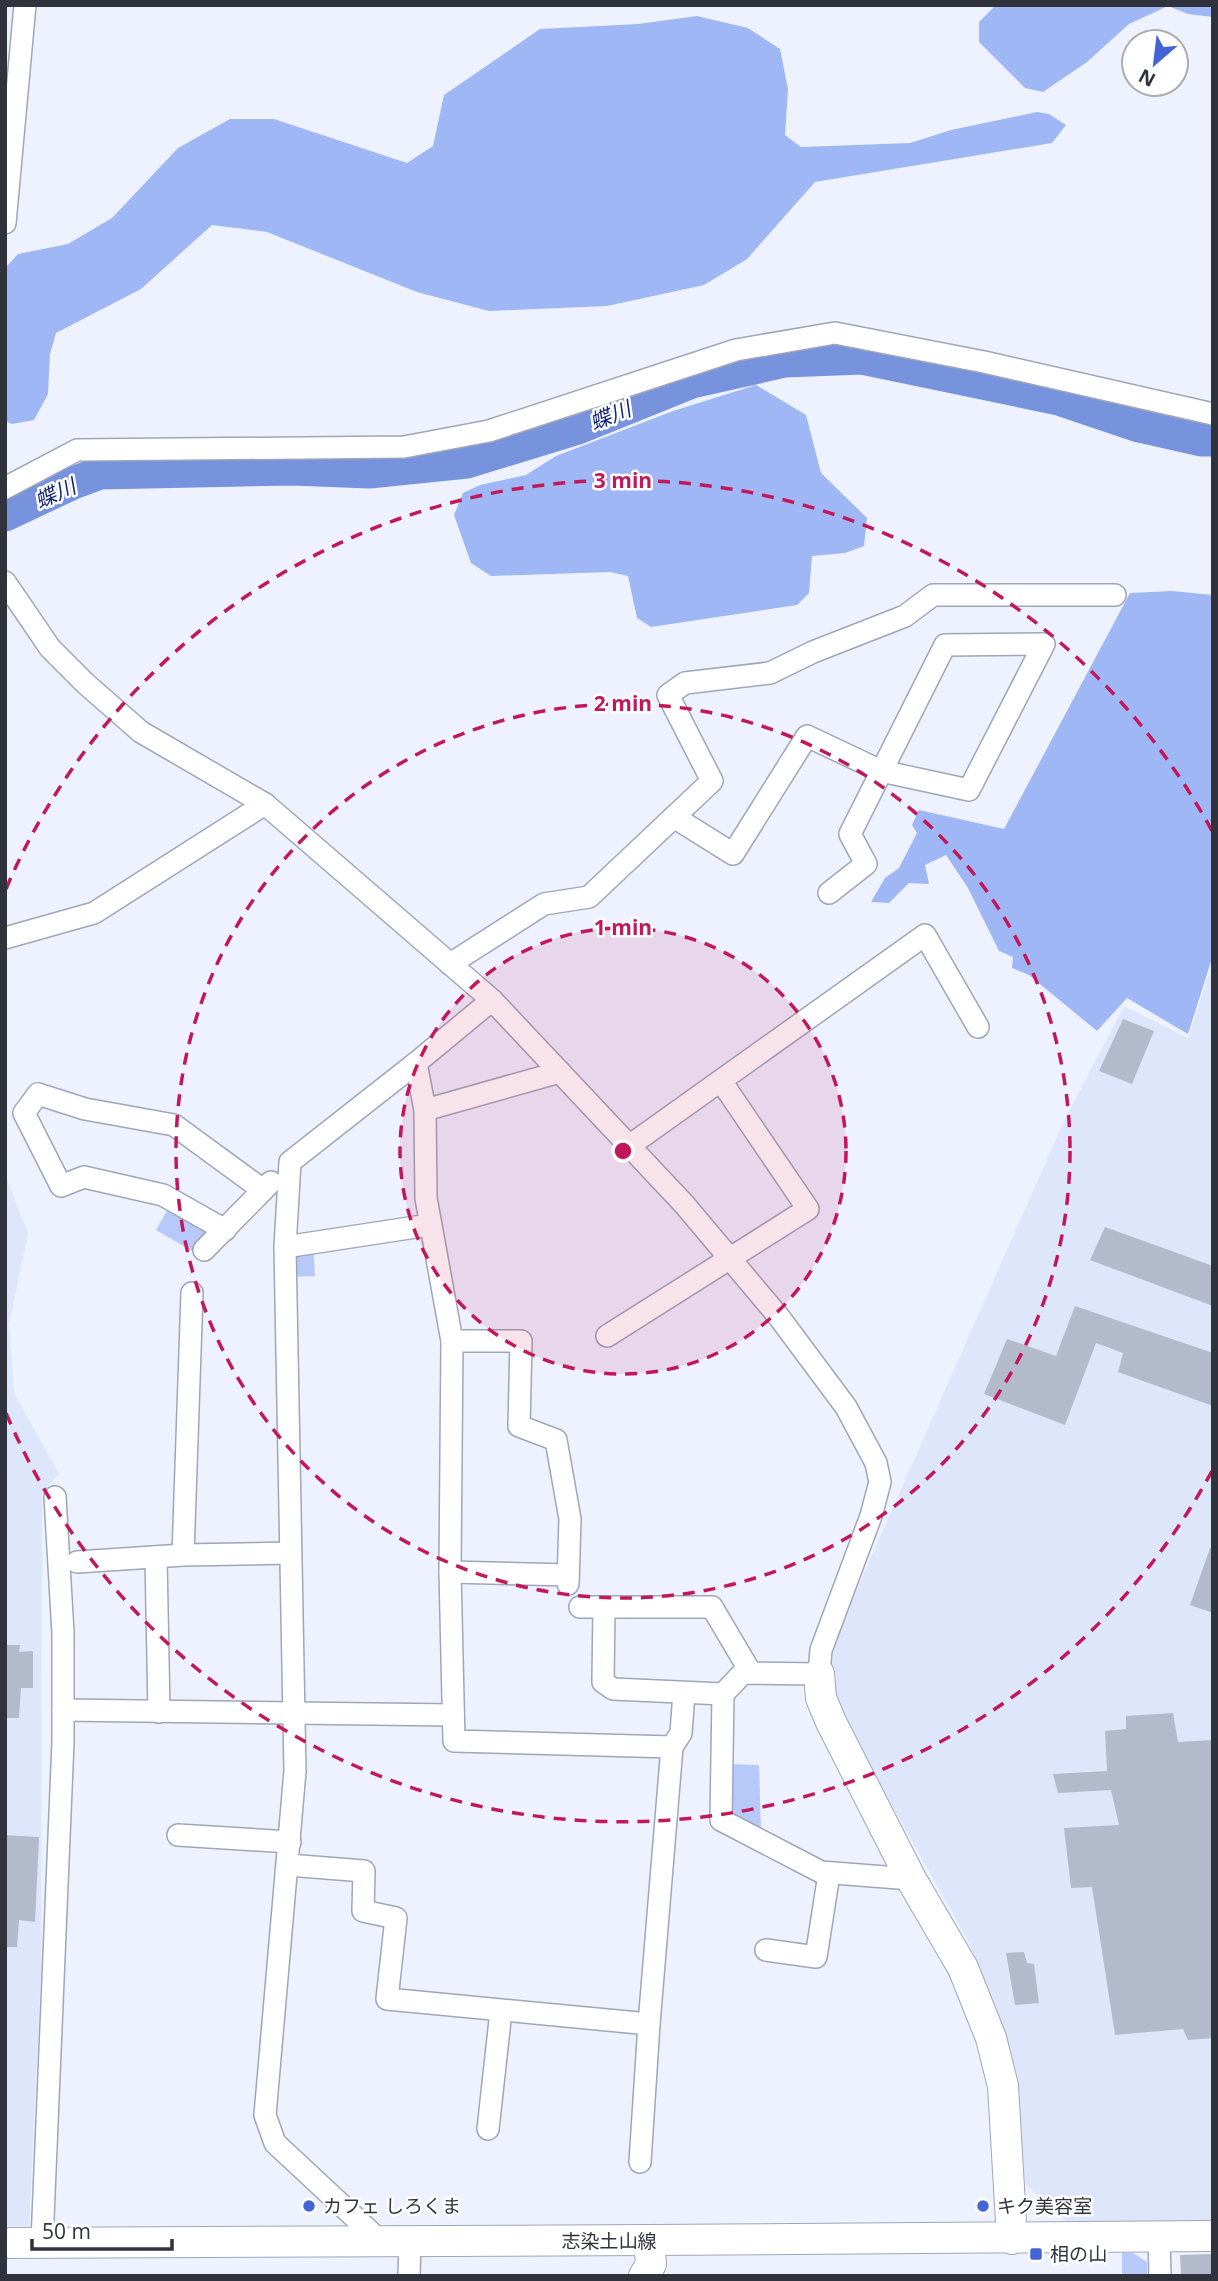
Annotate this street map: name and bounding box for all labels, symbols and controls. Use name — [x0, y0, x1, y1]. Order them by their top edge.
north arrow — [1120, 28, 1190, 98]
text: N — [1134, 63, 1160, 93]
water label: 蝶川 — [585, 393, 637, 436]
text: 3 min — [594, 466, 652, 494]
water label: 蝶川 — [30, 471, 82, 514]
text: 2 min — [594, 689, 652, 717]
text: 1 min — [594, 913, 652, 941]
centre of rings — [611, 1139, 635, 1163]
place label: カフェ しろくま — [323, 2193, 461, 2219]
place label: キク美容室 — [997, 2193, 1092, 2219]
marker: カフェ しろくま — [301, 2198, 317, 2214]
marker: キク美容室 — [975, 2198, 991, 2214]
scale bar — [32, 2208, 172, 2252]
text: 50 m — [42, 2217, 91, 2245]
street label: 志染土山線 — [561, 2228, 657, 2254]
place label: 相の山 — [1050, 2241, 1107, 2267]
marker: 相の山 — [1028, 2246, 1044, 2262]

